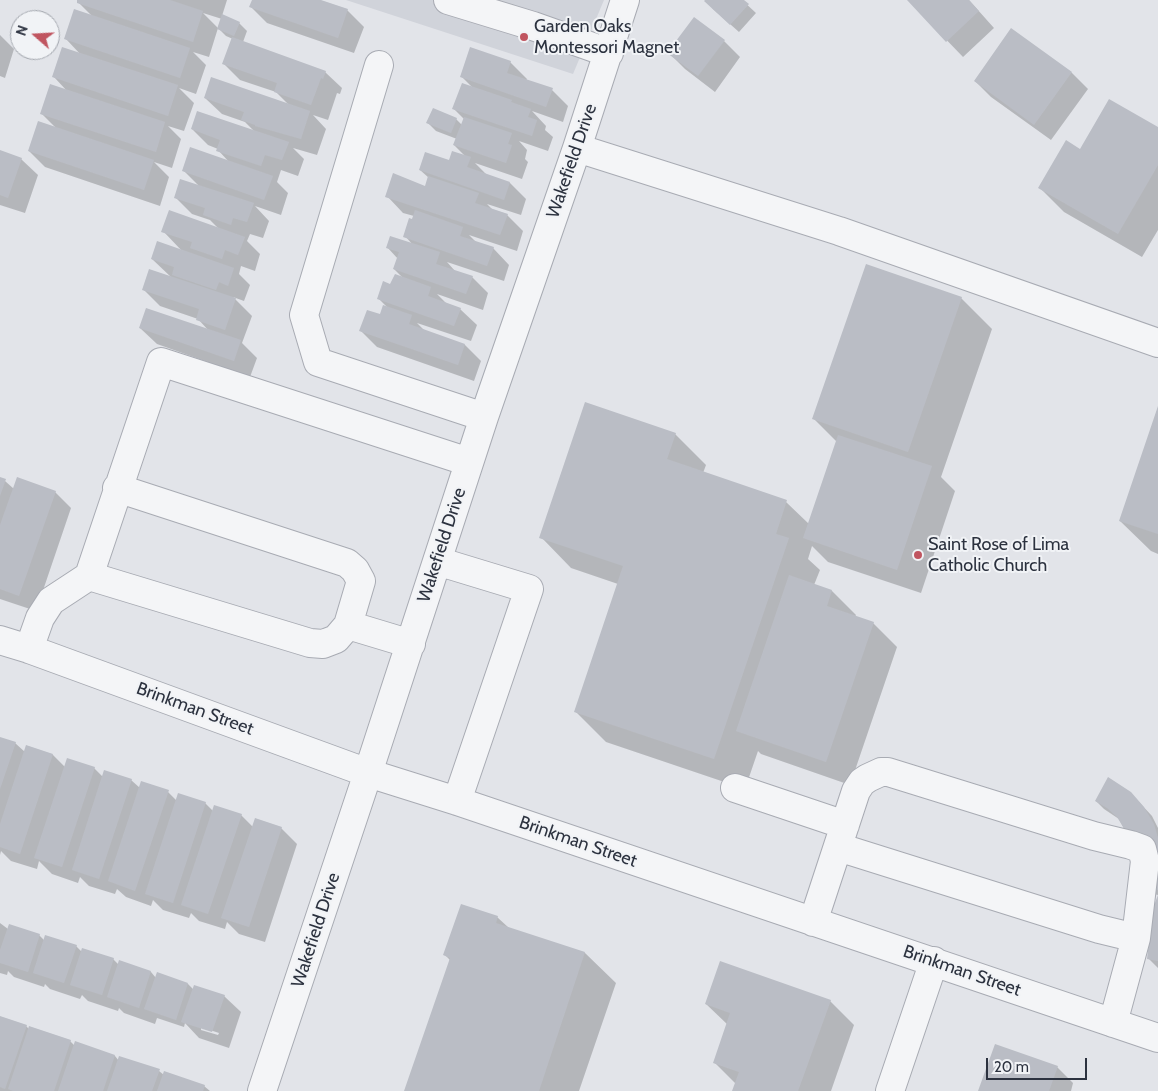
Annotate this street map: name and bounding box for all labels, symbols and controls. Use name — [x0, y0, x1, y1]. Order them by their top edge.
north arrow — [10, 10, 60, 60]
place label: Garden Oaks Montessori Magnet — [534, 16, 679, 58]
text: N — [12, 23, 32, 38]
marker: Garden Oaks Montessori Magnet — [518, 31, 530, 43]
street label: Wakefield Drive — [542, 101, 602, 221]
street label: Wakefield Drive — [413, 485, 471, 605]
place label: Saint Rose of Lima Catholic Church — [928, 534, 1069, 576]
marker: Saint Rose of Lima Catholic Church — [912, 549, 924, 561]
street label: Brinkman Street — [133, 678, 257, 740]
street label: Brinkman Street — [516, 812, 640, 872]
street label: Wakefield Drive — [287, 870, 345, 990]
street label: Brinkman Street — [900, 941, 1024, 1001]
scale bar — [988, 1048, 1089, 1080]
text: 20 m — [994, 1058, 1029, 1076]

